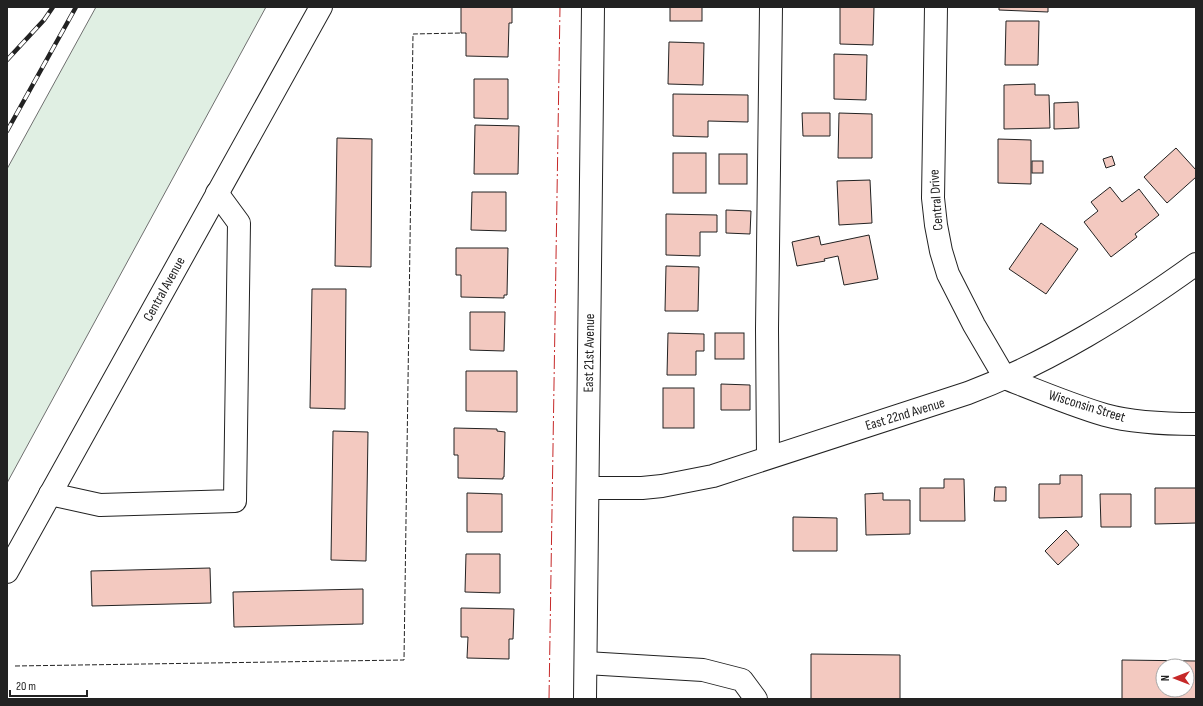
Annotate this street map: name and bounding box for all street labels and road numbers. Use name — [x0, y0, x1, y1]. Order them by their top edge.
street label: Central Drive — [925, 169, 947, 231]
street label: Central Avenue — [139, 254, 189, 324]
street label: East 21st Avenue — [580, 313, 598, 393]
street label: Wisconsin Street — [1047, 386, 1127, 426]
street label: East 22nd Avenue — [863, 394, 947, 434]

